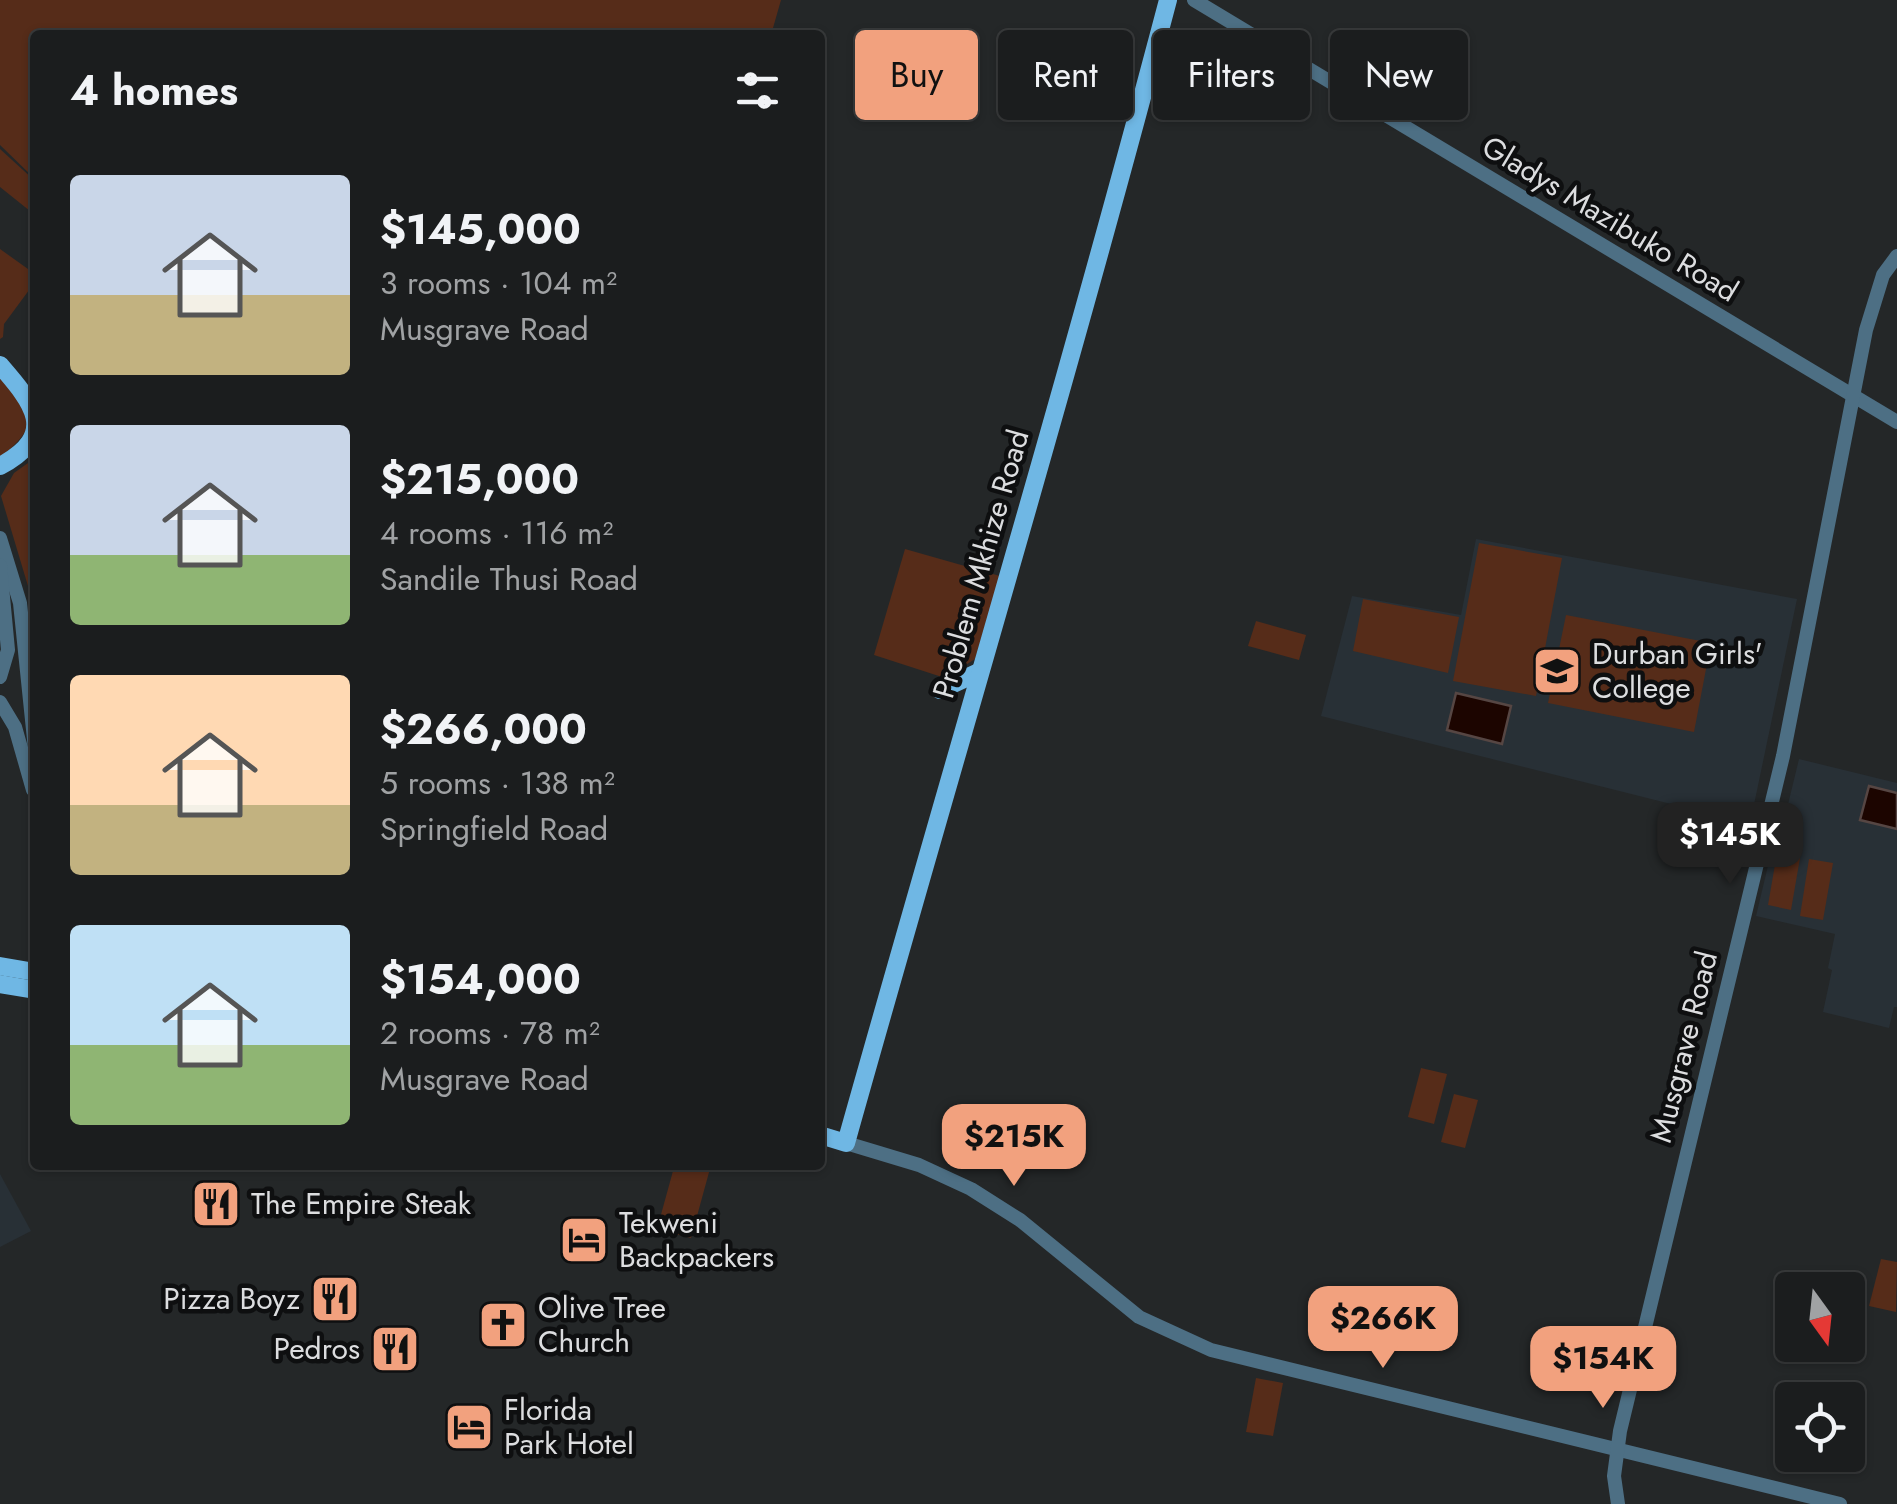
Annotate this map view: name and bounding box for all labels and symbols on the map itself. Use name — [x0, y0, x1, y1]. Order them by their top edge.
street label: Gladys Mazibuko Road — [1474, 125, 1746, 312]
street label: Problem Mkhize Road — [922, 425, 1039, 703]
place label: Durban Girls' College — [1592, 632, 1763, 709]
school or university icon: Durban Girls' College — [1531, 645, 1583, 697]
pin: $145K — [1660, 802, 1800, 887]
street label: Musgrave Road — [1639, 947, 1728, 1147]
pin: $215K — [944, 1104, 1084, 1189]
restaurant icon: The Empire Steak — [190, 1178, 242, 1230]
place label: The Empire Steak — [251, 1182, 472, 1225]
place label: Tekweni Backpackers — [619, 1201, 774, 1278]
hotel icon: Tekweni Backpackers — [558, 1214, 610, 1266]
north arrow — [1775, 1272, 1865, 1362]
restaurant icon: Pizza Boyz — [309, 1273, 361, 1325]
place label: Pizza Boyz — [163, 1277, 300, 1320]
place label: Olive Tree Church — [538, 1286, 666, 1363]
pin: $266K — [1313, 1286, 1453, 1371]
church icon: Olive Tree Church — [477, 1299, 529, 1351]
restaurant icon: Pedros — [369, 1323, 421, 1375]
pin: $154K — [1533, 1326, 1673, 1411]
place label: Pedros — [274, 1327, 360, 1370]
place label: Florida Park Hotel — [504, 1388, 634, 1465]
hotel icon: Florida Park Hotel — [443, 1401, 495, 1453]

